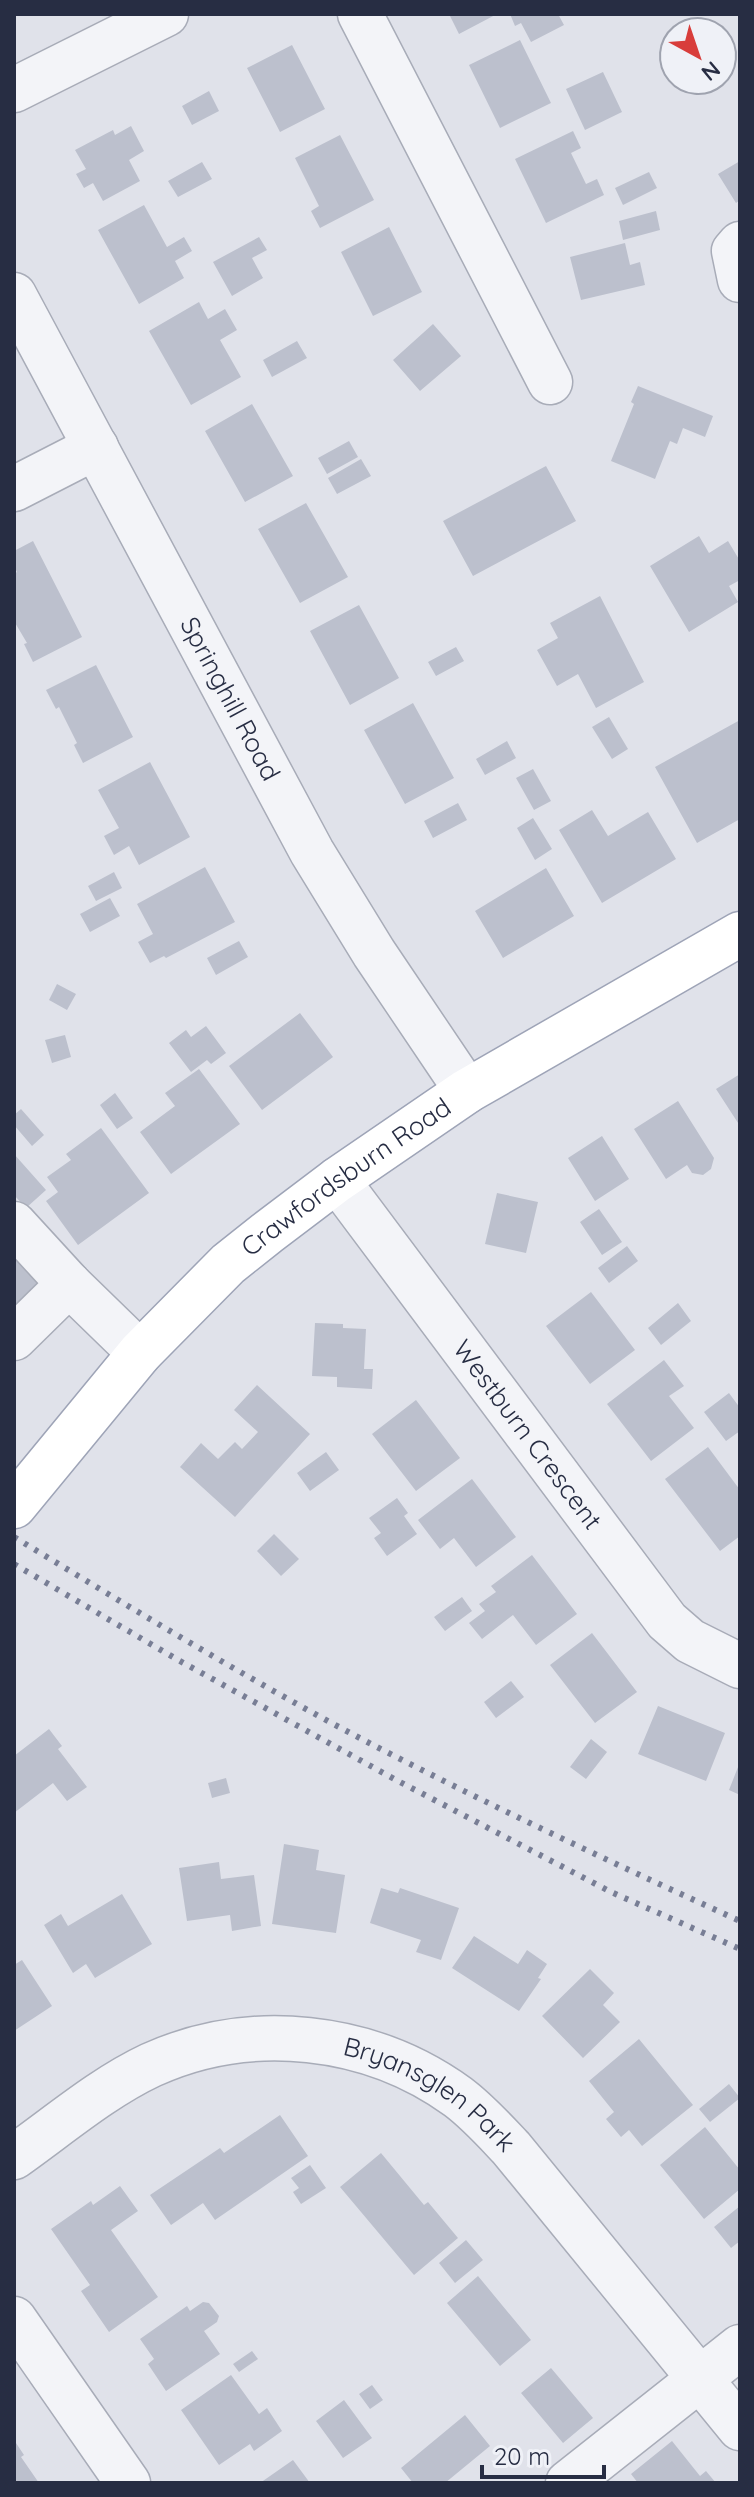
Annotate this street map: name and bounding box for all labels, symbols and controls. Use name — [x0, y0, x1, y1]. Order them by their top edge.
north arrow — [658, 16, 738, 96]
text: N — [696, 55, 726, 87]
street label: Springhill Road — [173, 611, 288, 786]
street label: Crawfordsburn Road — [234, 1090, 457, 1263]
street label: Westburn Crescent — [446, 1333, 610, 1536]
street label: Bryansglen Park — [340, 2029, 523, 2158]
scale bar — [482, 2429, 604, 2479]
text: 20 m — [494, 2441, 550, 2471]

